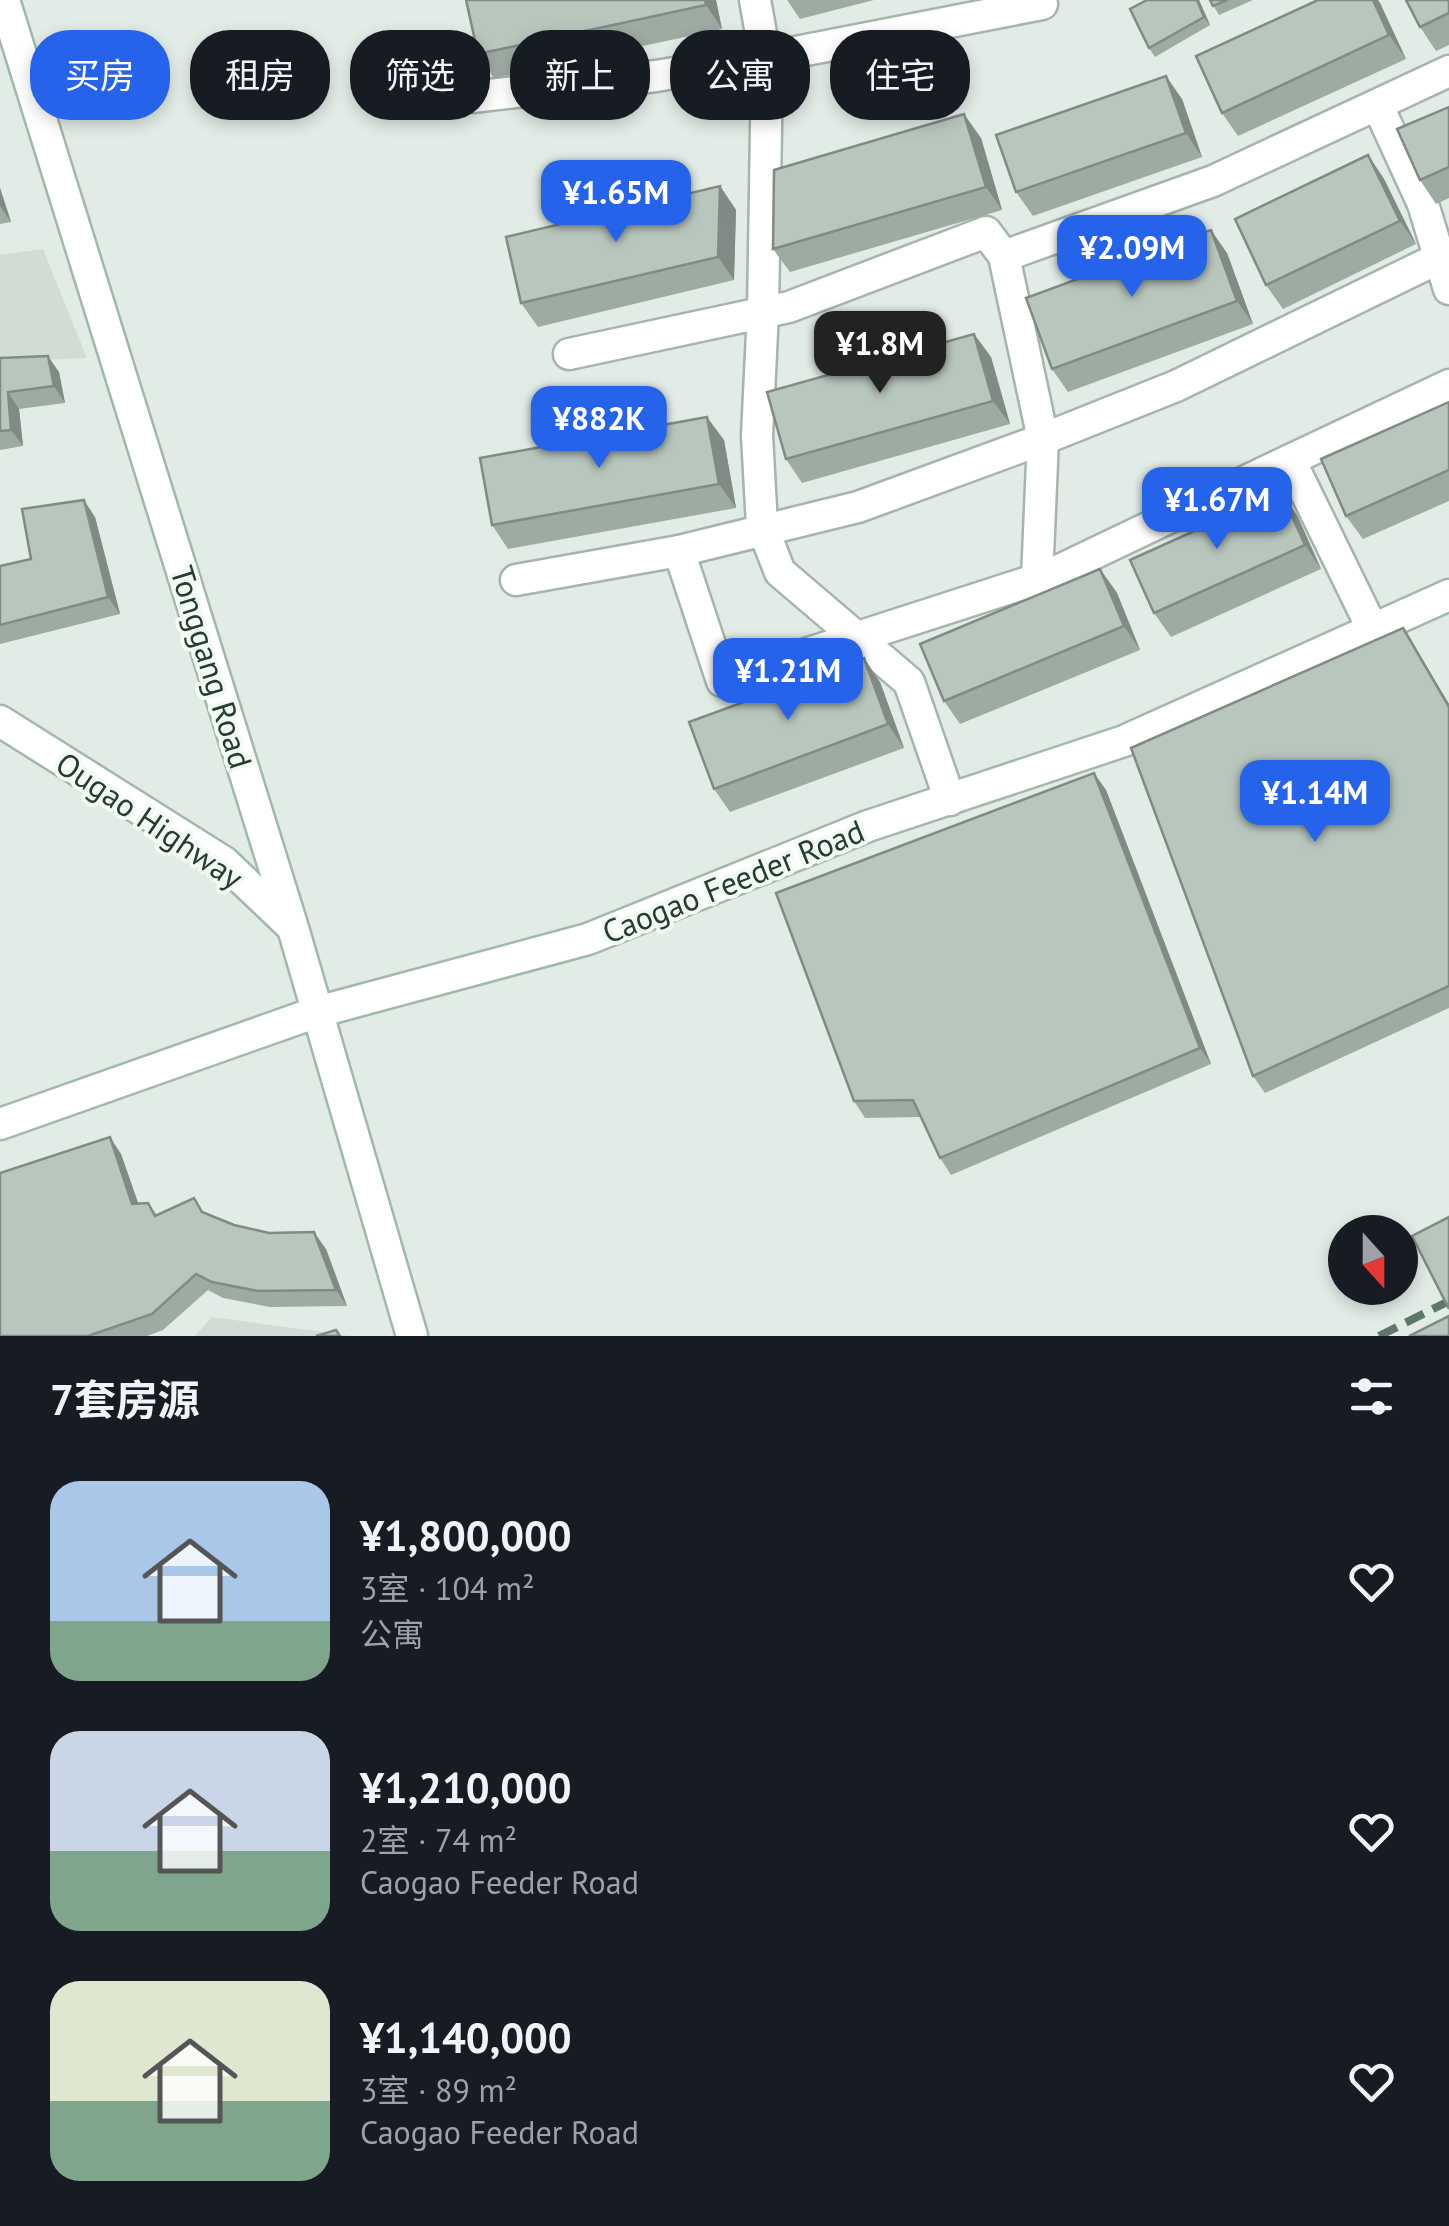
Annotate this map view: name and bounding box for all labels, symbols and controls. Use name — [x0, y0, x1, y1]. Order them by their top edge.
chip: 买房 — [30, 30, 170, 120]
chip: 租房 — [190, 30, 330, 120]
chip: 筛选 — [350, 30, 490, 120]
chip: 新上 — [510, 30, 650, 120]
chip: 公寓 — [670, 30, 810, 120]
chip: 住宅 — [830, 30, 970, 120]
pin: ¥1.65M — [535, 160, 697, 245]
text: ¥1.65M — [563, 171, 669, 213]
pin: ¥2.09M — [1051, 215, 1213, 300]
text: ¥2.09M — [1079, 226, 1185, 268]
pin: ¥1.8M — [810, 311, 950, 396]
text: ¥1.8M — [836, 322, 924, 364]
pin: ¥882K — [529, 386, 669, 471]
text: ¥882K — [553, 397, 645, 439]
pin: ¥1.67M — [1136, 467, 1298, 552]
text: ¥1.67M — [1164, 478, 1270, 520]
street label: Tonggang Road — [161, 561, 263, 773]
pin: ¥1.21M — [707, 638, 869, 723]
text: ¥1.21M — [735, 649, 841, 691]
street label: Ougao Highway — [48, 742, 252, 898]
pin: ¥1.14M — [1234, 760, 1396, 845]
text: ¥1.14M — [1262, 771, 1368, 813]
street label: Caogao Feeder Road — [596, 809, 870, 953]
north arrow — [1328, 1215, 1418, 1305]
map controls — [1328, 1215, 1418, 1305]
icon: filters — [1344, 1369, 1399, 1424]
text: 7套房源 — [50, 1372, 200, 1427]
text: ¥1,800,000 — [360, 1508, 572, 1563]
icon: home — [130, 1521, 250, 1641]
icon: heart — [1344, 1554, 1399, 1609]
text: 3室 · 104 m² — [360, 1567, 535, 1609]
text: 公寓 — [360, 1613, 424, 1655]
text: ¥1,210,000 — [360, 1760, 572, 1815]
icon: home — [130, 1771, 250, 1891]
icon: heart — [1344, 1804, 1399, 1859]
text: 2室 · 74 m² — [360, 1819, 517, 1861]
text: Caogao Feeder Road — [360, 1861, 639, 1903]
text: ¥1,140,000 — [360, 2010, 572, 2065]
icon: home — [130, 2021, 250, 2141]
icon: heart — [1344, 2054, 1399, 2109]
text: 3室 · 89 m² — [360, 2069, 517, 2111]
text: Caogao Feeder Road — [360, 2111, 639, 2153]

